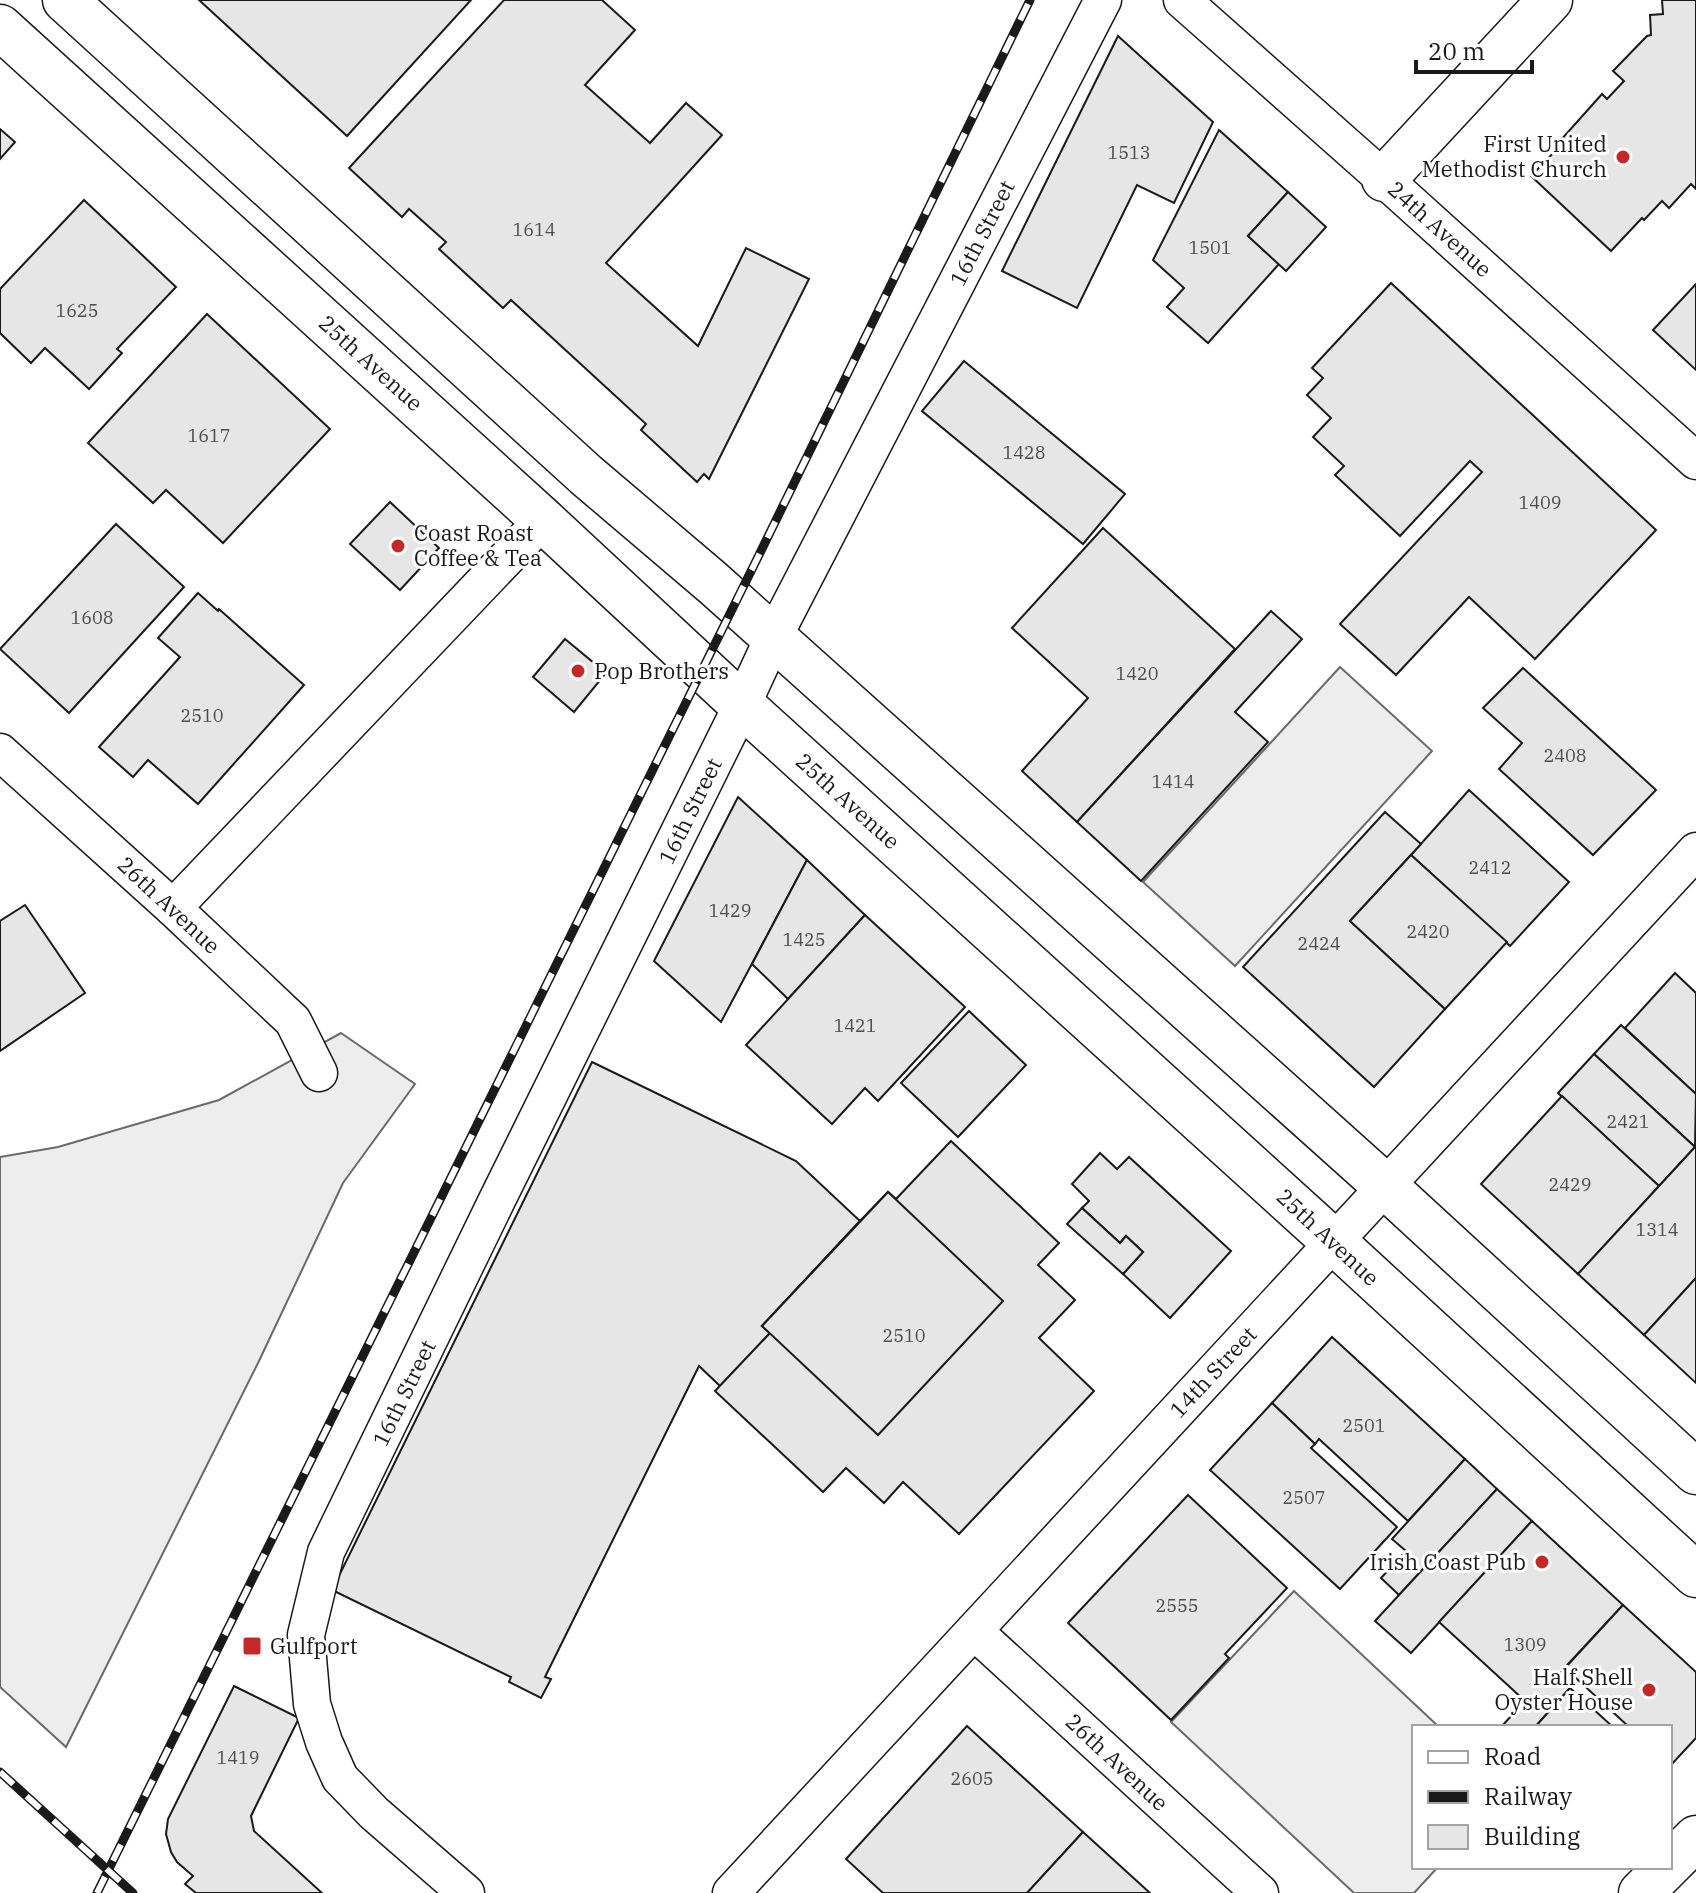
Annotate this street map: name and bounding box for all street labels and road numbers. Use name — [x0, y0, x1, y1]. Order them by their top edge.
street label: 24th Avenue — [1382, 174, 1498, 283]
street label: 16th Street — [943, 175, 1021, 290]
street label: 25th Avenue — [313, 308, 429, 417]
street label: 25th Avenue — [790, 746, 906, 855]
street label: 16th Street — [651, 753, 728, 869]
street label: 26th Avenue — [112, 850, 227, 960]
street label: 25th Avenue — [1271, 1182, 1386, 1292]
street label: 14th Street — [1163, 1320, 1263, 1424]
street label: 16th Street — [365, 1335, 442, 1451]
street label: 26th Avenue — [1060, 1707, 1175, 1817]

